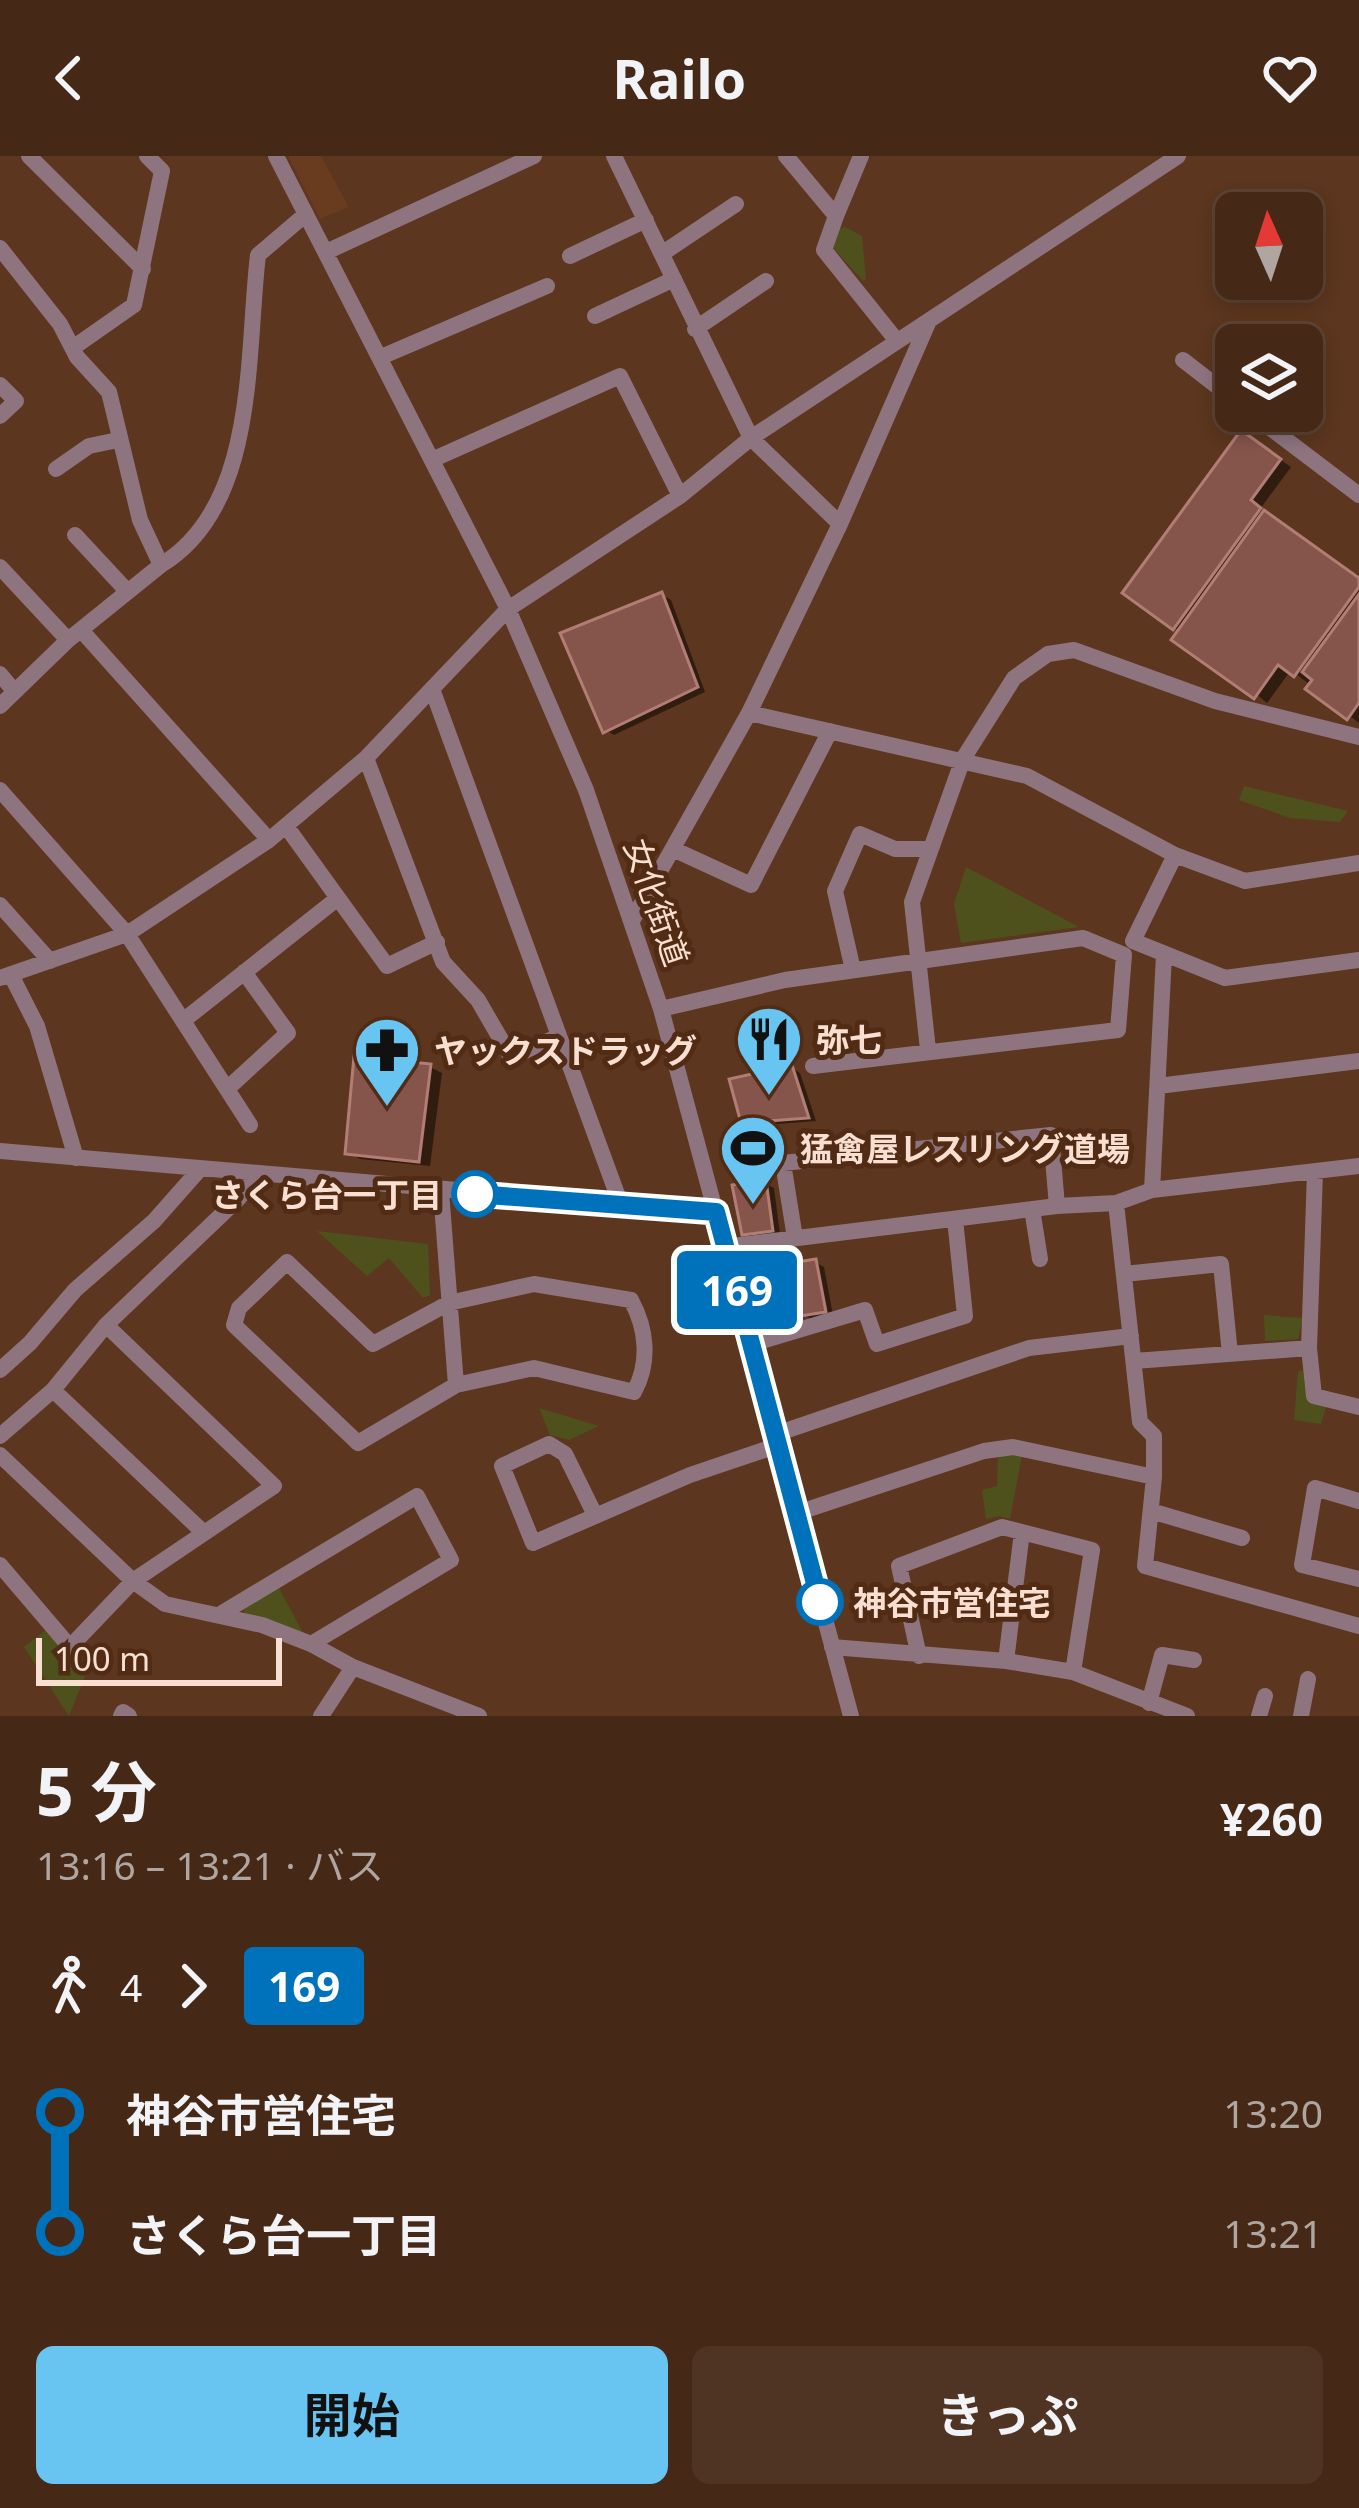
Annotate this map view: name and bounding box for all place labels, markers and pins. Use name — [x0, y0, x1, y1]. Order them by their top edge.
restaurant icon: 弥七 — [734, 1004, 804, 1098]
pharmacy icon: ヤックスドラッグ — [352, 1015, 422, 1109]
place label: 弥七 — [816, 1017, 882, 1062]
place label: ヤックスドラッグ — [434, 1028, 697, 1073]
sports icon: 猛禽屋レスリング道場 — [718, 1113, 788, 1207]
place label: 猛禽屋レスリング道場 — [800, 1126, 1130, 1171]
place label: さくら台一丁目 — [211, 1172, 442, 1217]
marker: さくら台一丁目 — [453, 1172, 497, 1216]
marker: 神谷市営住宅 — [798, 1580, 842, 1624]
place label: 神谷市営住宅 — [853, 1580, 1051, 1625]

